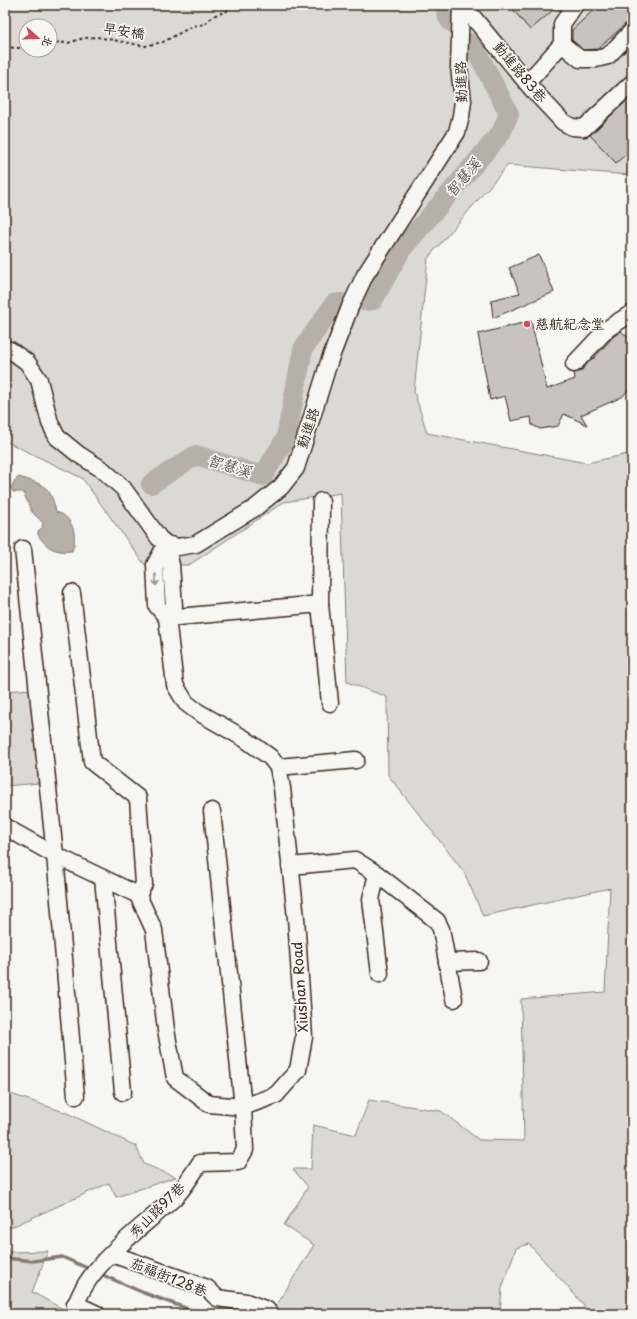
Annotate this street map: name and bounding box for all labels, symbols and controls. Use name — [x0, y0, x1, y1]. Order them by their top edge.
street label: 早安橋 — [102, 17, 146, 44]
north arrow — [18, 18, 58, 58]
text: 北 — [38, 34, 58, 50]
street label: 勤進路83巷 — [489, 37, 553, 107]
street label: 勤進路 — [449, 61, 472, 103]
water label: 智慧溪 — [439, 152, 486, 202]
place label: 慈航紀念堂 — [535, 313, 605, 334]
marker: 慈航紀念堂 — [522, 319, 532, 329]
street label: 勤進路 — [291, 405, 324, 451]
water label: 智慧溪 — [205, 447, 255, 482]
one-way arrow — [152, 573, 159, 586]
street label: Xiushan Road — [286, 941, 313, 1033]
street label: 秀山路97巷 — [124, 1176, 190, 1242]
street label: 茄福街128巷 — [128, 1252, 212, 1302]

